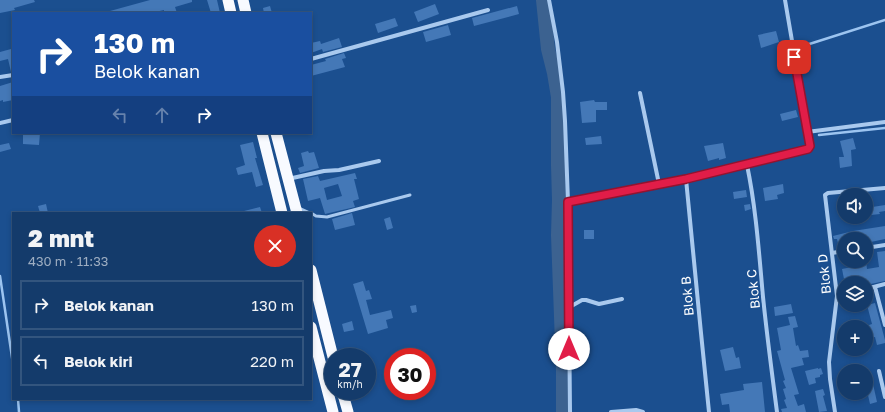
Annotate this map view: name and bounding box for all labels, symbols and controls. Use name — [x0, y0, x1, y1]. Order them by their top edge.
text: 130 m — [94, 26, 175, 59]
icon: right — [28, 28, 80, 80]
pin — [777, 40, 811, 74]
icon: arrive — [783, 46, 805, 68]
text: Belok kanan — [94, 60, 200, 82]
icon: left — [109, 104, 131, 126]
icon: ahead — [151, 104, 173, 126]
icon: right — [193, 104, 215, 126]
map controls — [837, 188, 873, 400]
button: sound — [837, 188, 873, 224]
text: 2 mnt — [28, 223, 94, 252]
button: close — [254, 225, 296, 267]
button: search — [837, 232, 873, 268]
text: 430 m · 11:33 — [28, 253, 108, 269]
street label: Blok D — [814, 253, 834, 295]
street label: Blok C — [743, 268, 763, 310]
street label: Blok B — [677, 275, 697, 317]
button: layers — [837, 276, 873, 312]
icon: right — [30, 294, 52, 316]
text: Belok kanan — [64, 296, 154, 314]
text: 130 m — [252, 296, 294, 314]
button: + — [837, 320, 873, 356]
position arrow — [548, 328, 590, 370]
speed limit sign: 30 — [384, 348, 436, 400]
icon: left — [30, 350, 52, 372]
text: Belok kiri — [64, 352, 133, 370]
text: 220 m — [250, 352, 294, 370]
text: 27 — [338, 357, 362, 381]
button: − — [837, 364, 873, 400]
text: km/h — [337, 378, 363, 390]

